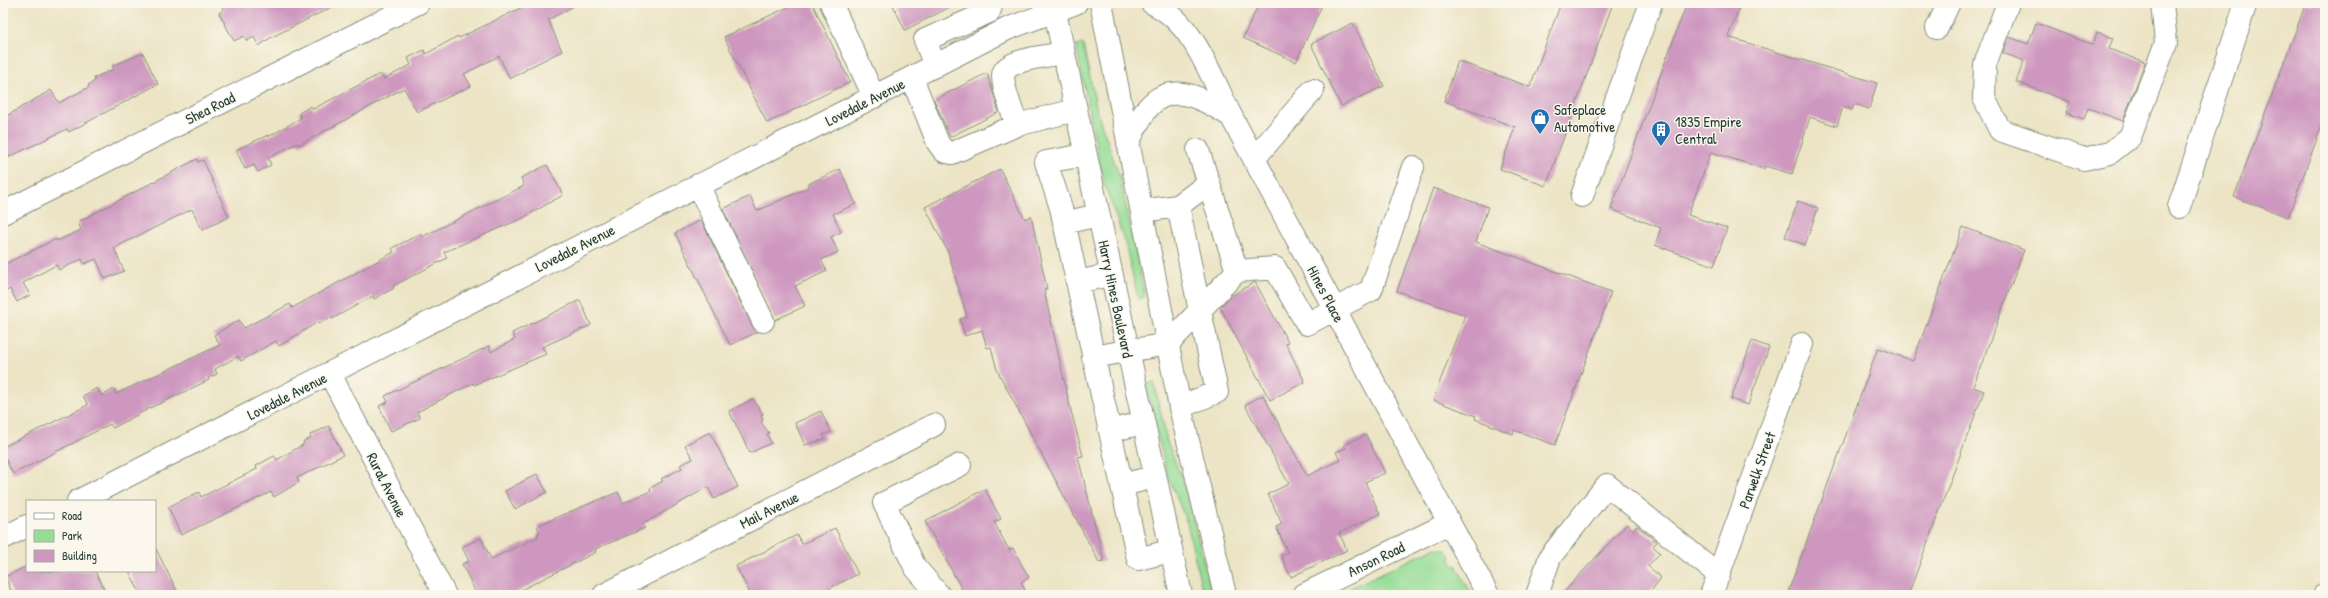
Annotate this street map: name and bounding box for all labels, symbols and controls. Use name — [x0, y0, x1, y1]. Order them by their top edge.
street label: Lovedale Avenue — [822, 73, 908, 131]
street label: Shea Road — [182, 87, 239, 129]
place label: Safeplace Automotive — [1554, 99, 1615, 137]
shop icon: Safeplace Automotive — [1529, 107, 1551, 135]
place label: 1835 Empire Central — [1675, 111, 1742, 149]
building icon: 1835 Empire Central — [1650, 119, 1672, 147]
street label: Lovedale Avenue — [532, 219, 618, 277]
street label: Harry Hines Boulevard — [1093, 238, 1139, 360]
street label: Hines Place — [1302, 262, 1350, 326]
street label: Lovedale Avenue — [244, 367, 330, 425]
street label: Parwelk Street — [1733, 428, 1781, 511]
street label: Rural Avenue — [362, 449, 412, 521]
street label: Mail Avenue — [736, 486, 802, 534]
legend — [26, 500, 156, 572]
text: Road — [62, 507, 82, 524]
text: Park — [62, 527, 82, 544]
street label: Anson Road — [1344, 536, 1408, 582]
text: Building — [62, 547, 97, 564]

